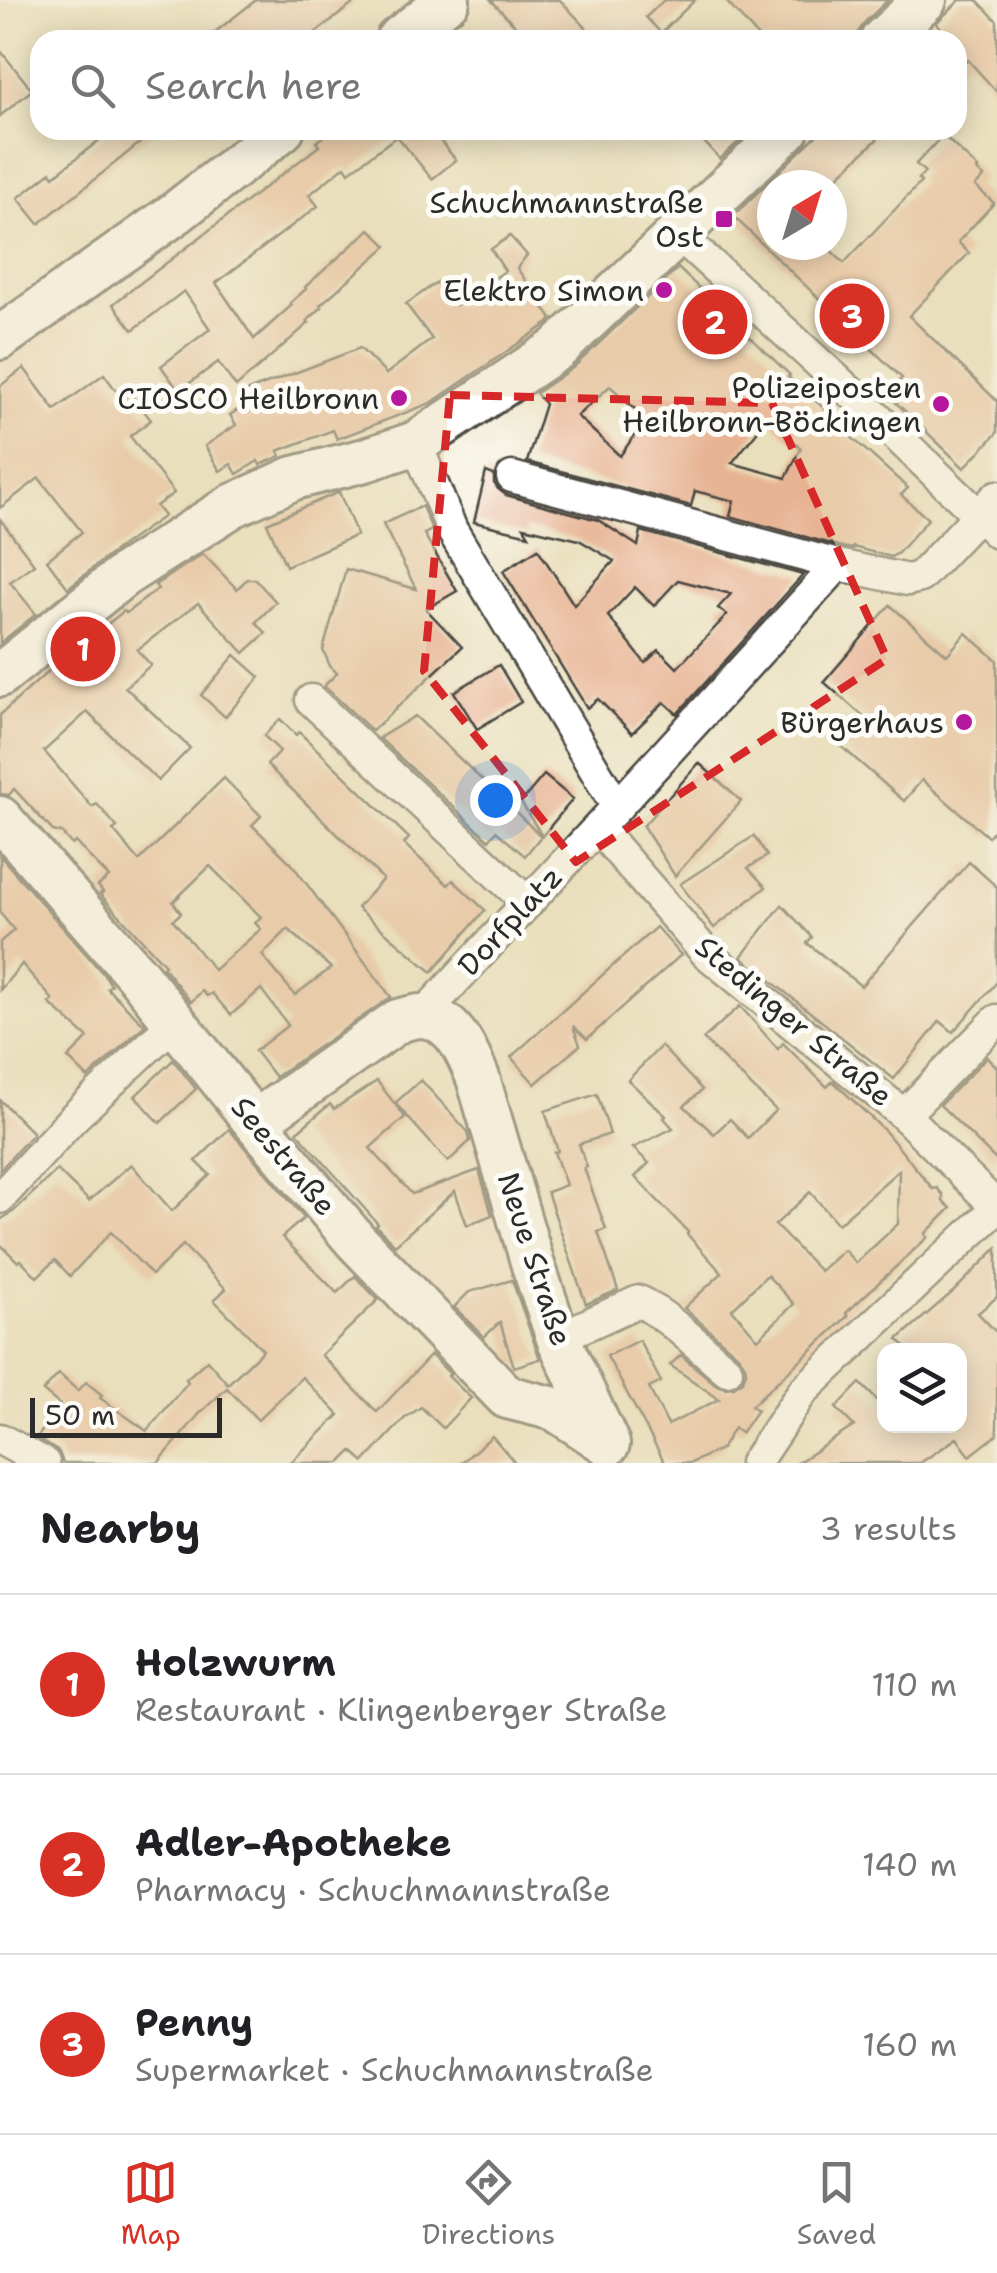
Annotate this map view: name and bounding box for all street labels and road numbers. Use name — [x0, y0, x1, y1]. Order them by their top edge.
street label: Dorfplatz — [448, 857, 572, 985]
street label: Stedinger Straße — [687, 926, 901, 1116]
street label: Seestraße — [222, 1088, 346, 1224]
street label: Neue Straße — [488, 1167, 582, 1351]

